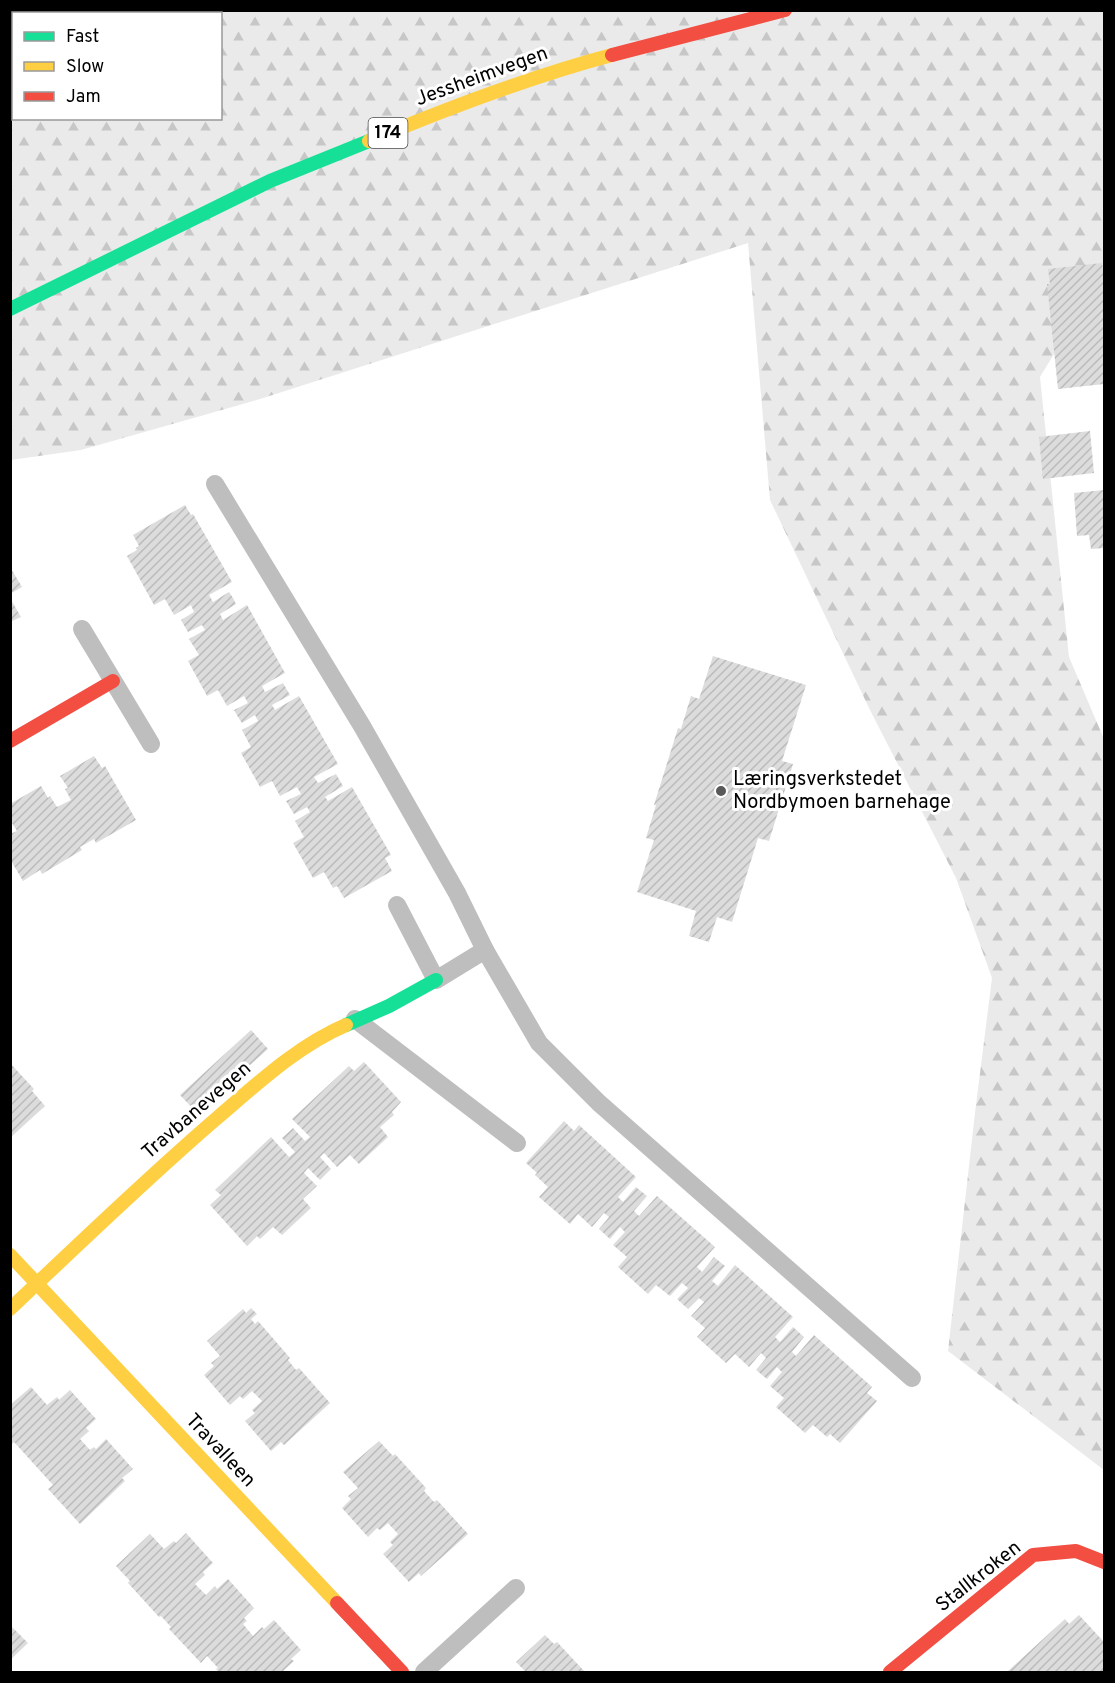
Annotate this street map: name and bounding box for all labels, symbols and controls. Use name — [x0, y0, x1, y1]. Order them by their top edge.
legend — [12, 12, 222, 120]
text: Fast — [66, 26, 99, 49]
street label: Jessheimvegen — [412, 41, 552, 113]
text: Slow — [66, 56, 104, 79]
text: Jam — [66, 86, 101, 109]
road number: 174 — [368, 118, 408, 148]
place label: Læringsverkstedet Nordbymoen barnehage — [733, 767, 951, 816]
marker: Læringsverkstedet Nordbymoen barnehage — [714, 784, 728, 798]
street label: Travbanevegen — [137, 1056, 257, 1166]
street label: Travalleen — [179, 1409, 261, 1493]
street label: Stallkroken — [931, 1535, 1027, 1619]

